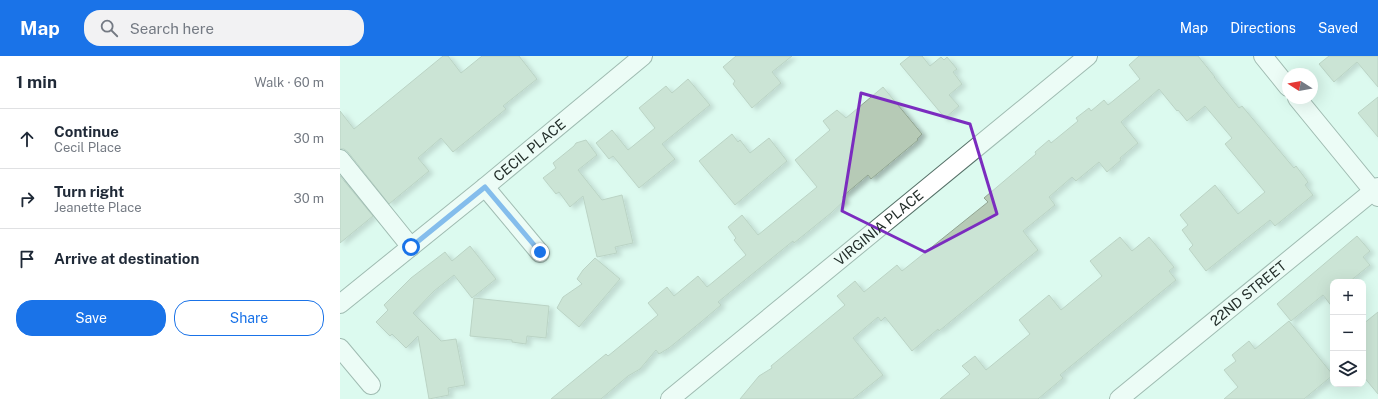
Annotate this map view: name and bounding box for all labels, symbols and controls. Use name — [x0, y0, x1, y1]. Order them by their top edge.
search box — [84, 10, 364, 46]
text: Map — [20, 17, 60, 39]
icon: search — [98, 17, 120, 39]
text: Search here — [130, 20, 214, 37]
text: Map — [1180, 20, 1208, 36]
text: Directions — [1230, 20, 1296, 36]
text: Saved — [1318, 20, 1358, 36]
north arrow — [1282, 68, 1318, 104]
text: 1 min — [16, 72, 57, 92]
text: Walk · 60 m — [254, 75, 324, 90]
street label: CECIL PLACE — [490, 116, 569, 185]
text: Continue — [54, 123, 119, 140]
icon: ahead — [16, 128, 38, 150]
text: 30 m — [294, 131, 324, 146]
text: Cecil Place — [54, 140, 121, 155]
text: Turn right — [54, 183, 124, 200]
street label: VIRGINIA PLACE — [831, 187, 926, 269]
icon: right — [16, 188, 38, 210]
text: 30 m — [294, 191, 324, 206]
text: Jeanette Place — [54, 200, 142, 215]
route start — [402, 238, 420, 256]
route end — [531, 243, 549, 261]
icon: arrive — [16, 248, 38, 270]
text: Arrive at destination — [54, 250, 199, 267]
street label: 22ND STREET — [1207, 257, 1289, 329]
map controls — [1330, 279, 1366, 387]
button: + — [1330, 279, 1366, 315]
button: Save — [16, 300, 166, 336]
button: Share — [174, 300, 324, 336]
button: − — [1330, 315, 1366, 351]
button: layers — [1330, 351, 1366, 387]

